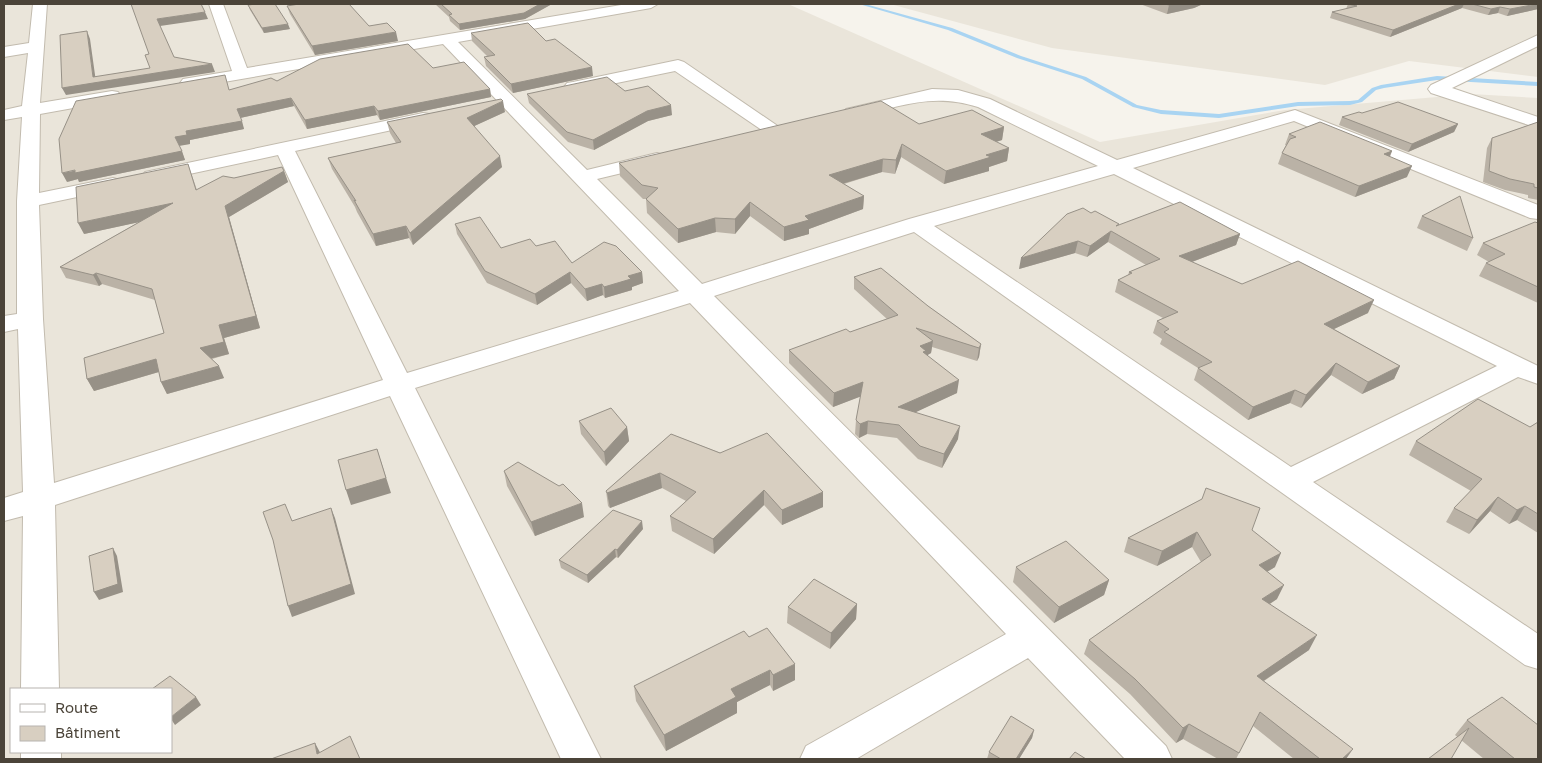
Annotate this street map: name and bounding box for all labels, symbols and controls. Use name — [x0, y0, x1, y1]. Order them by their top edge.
legend — [10, 688, 172, 753]
text: Route — [55, 698, 98, 716]
text: Bâtiment — [55, 723, 120, 741]

